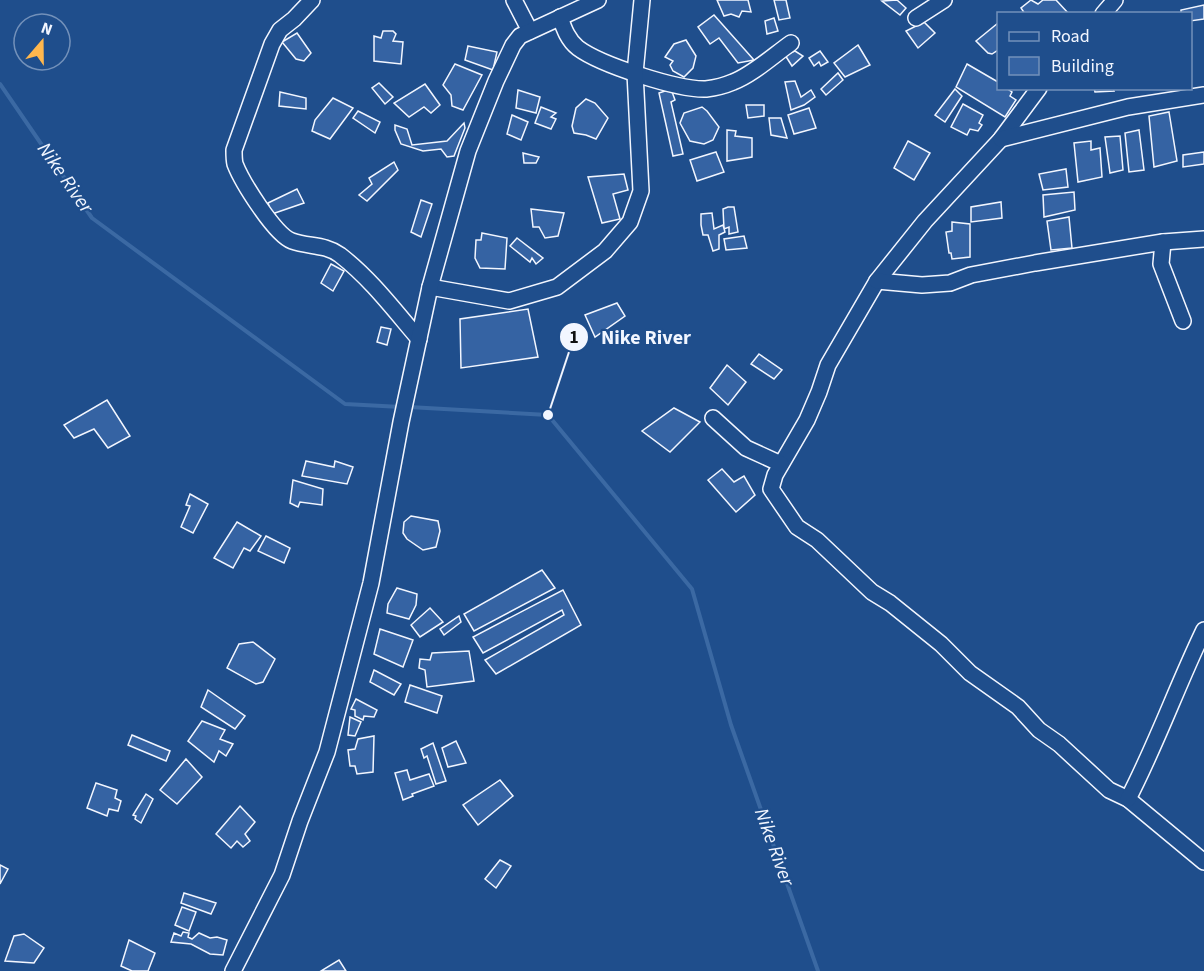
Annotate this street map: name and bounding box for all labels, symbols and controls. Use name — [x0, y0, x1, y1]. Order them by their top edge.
north arrow — [12, 12, 72, 72]
legend — [997, 12, 1192, 90]
text: N — [38, 17, 56, 41]
text: Road — [1051, 24, 1090, 49]
text: Building — [1051, 54, 1114, 79]
water label: Nike River — [30, 137, 100, 220]
callout: Nike River — [559, 318, 703, 356]
text: Nike River — [601, 324, 691, 352]
text: 1 — [569, 325, 579, 350]
water label: Nike River — [747, 804, 801, 891]

